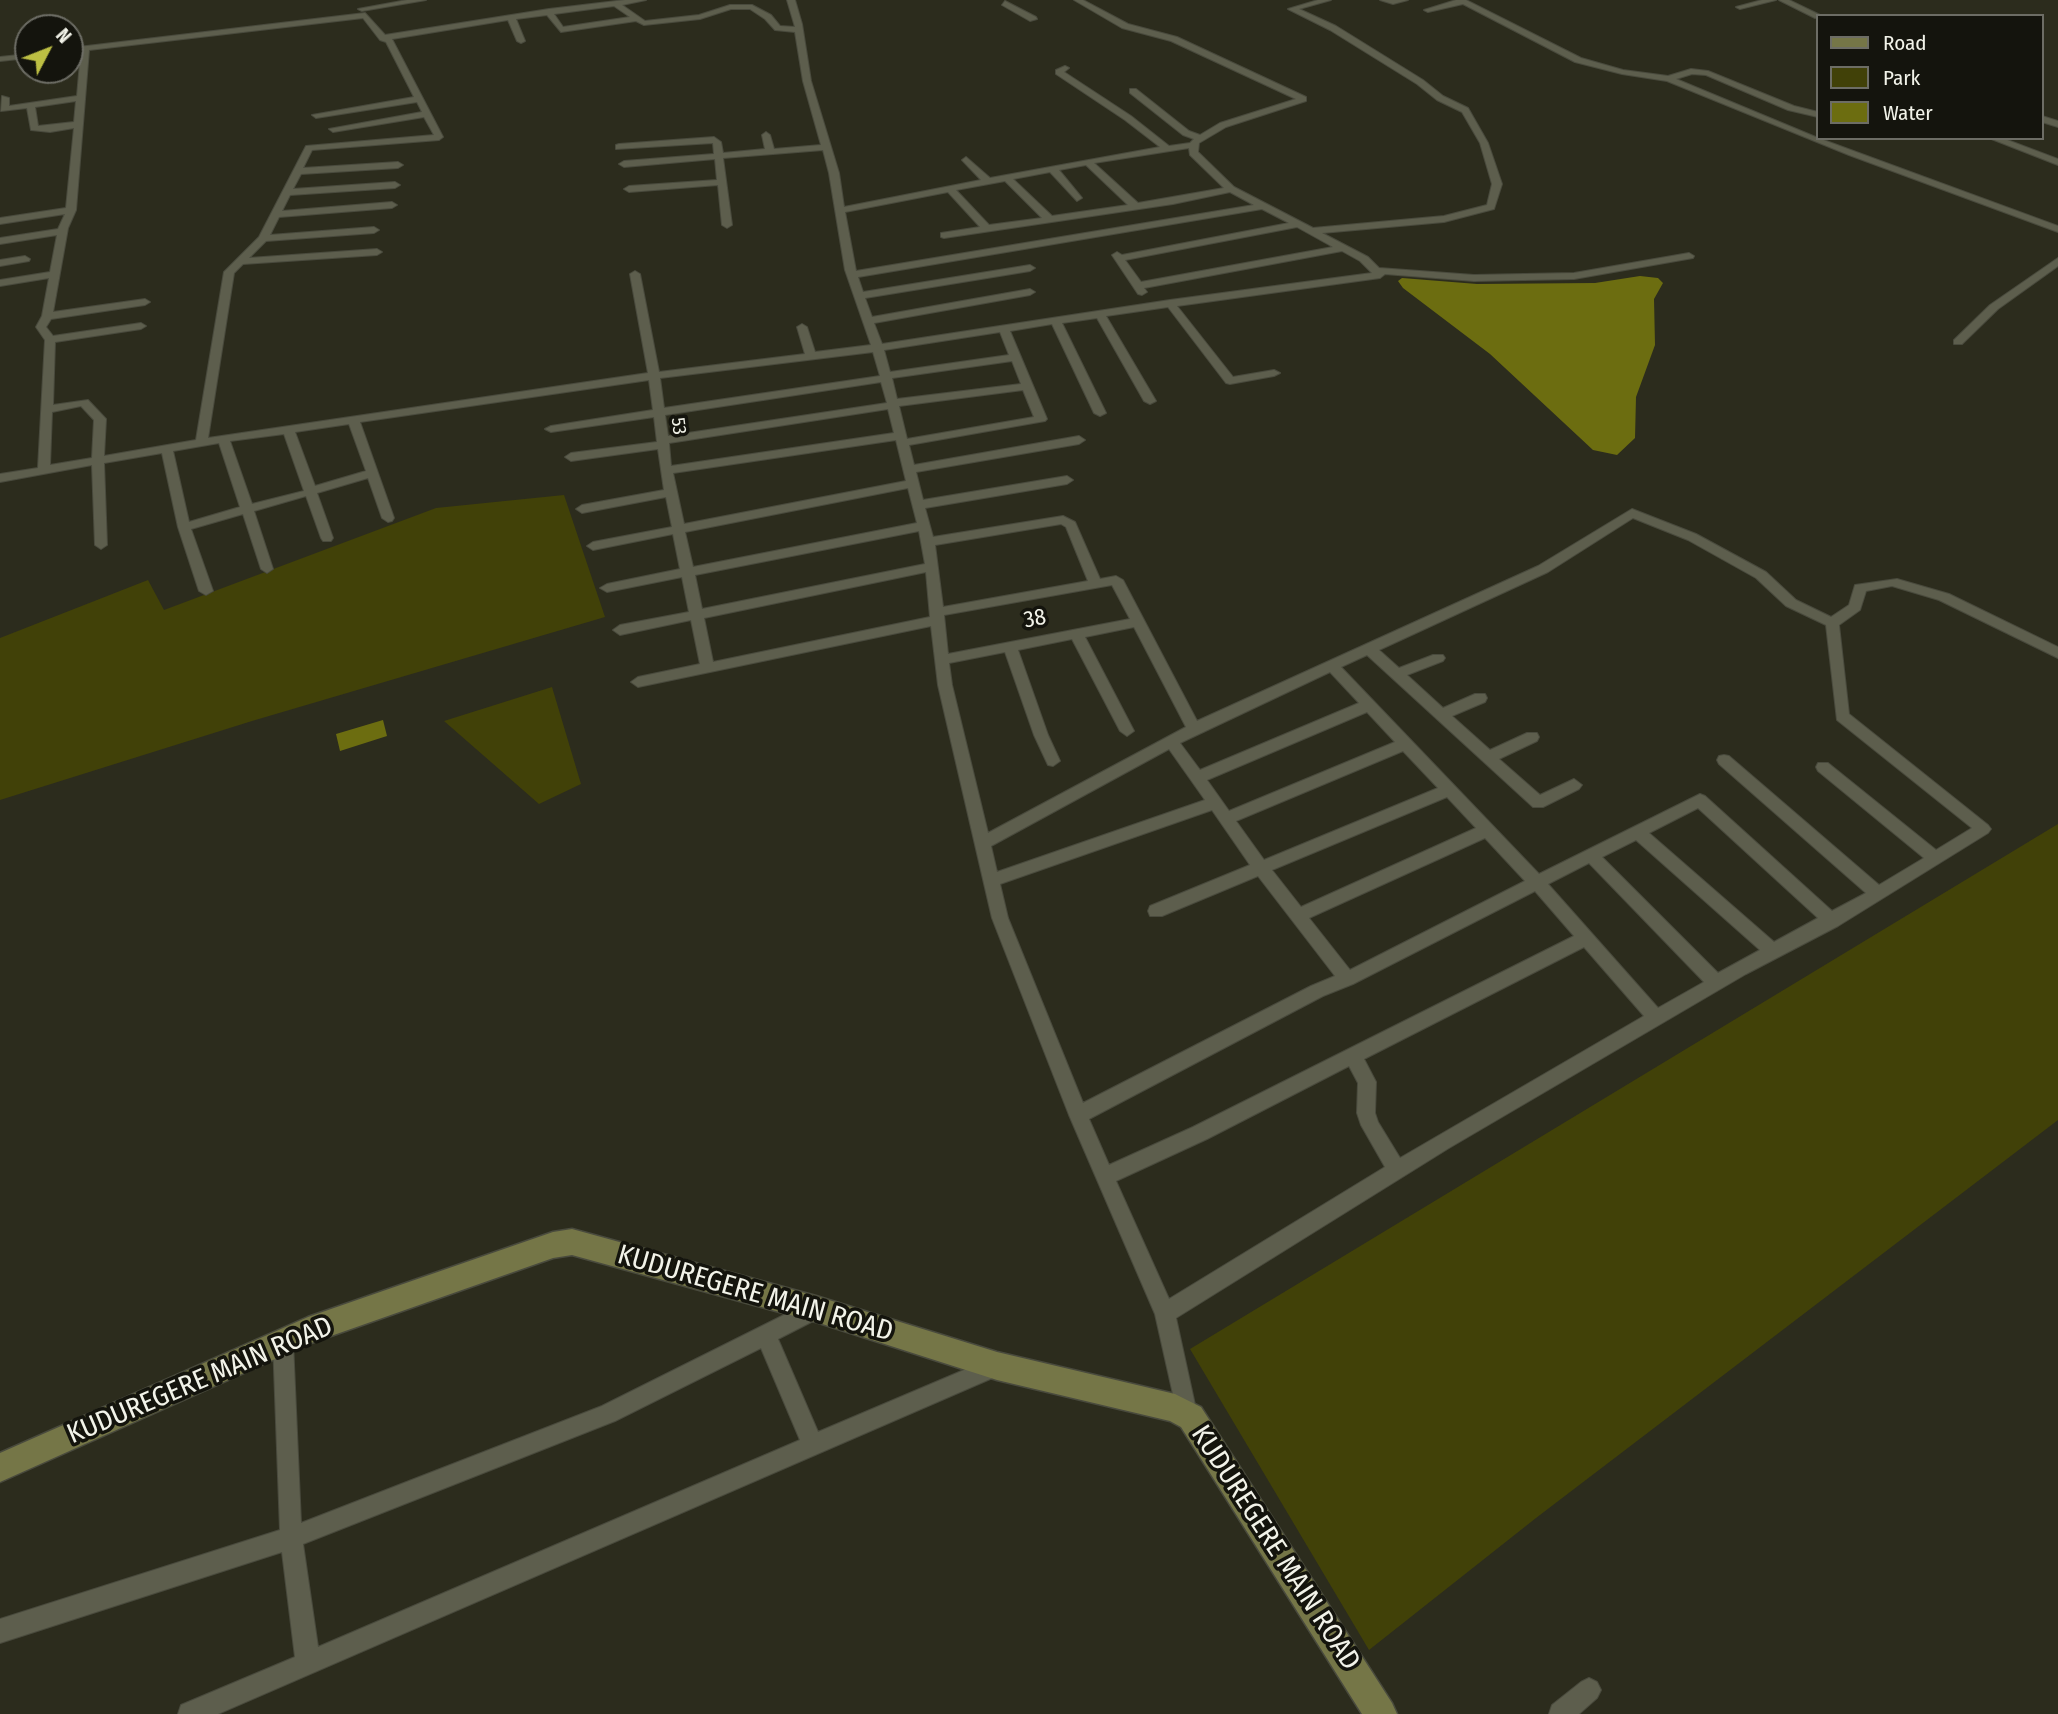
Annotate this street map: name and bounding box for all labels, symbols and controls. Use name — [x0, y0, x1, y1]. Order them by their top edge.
north arrow — [14, 14, 84, 84]
legend — [1816, 14, 2044, 140]
text: N — [51, 24, 76, 48]
text: Road — [1883, 30, 1927, 56]
text: Park — [1883, 65, 1920, 91]
text: Water — [1883, 100, 1933, 126]
street label: 53 — [666, 416, 690, 436]
street label: 38 — [1022, 603, 1048, 635]
street label: KUDUREGERE MAIN ROAD — [613, 1239, 897, 1349]
street label: KUDUREGERE MAIN ROAD — [62, 1310, 338, 1452]
street label: KUDUREGERE MAIN ROAD — [1183, 1419, 1367, 1677]

